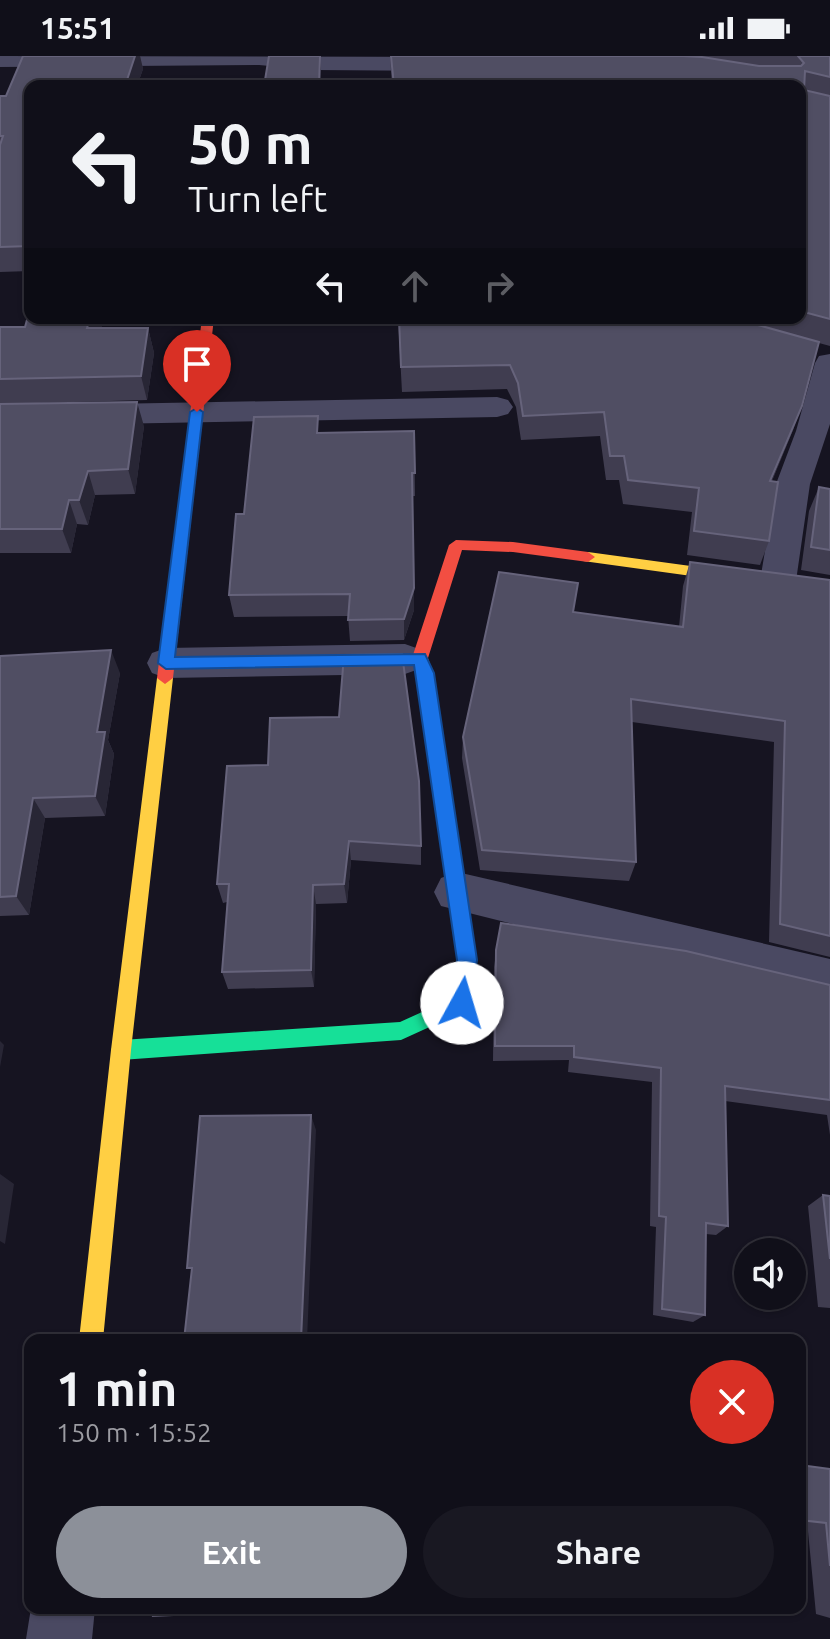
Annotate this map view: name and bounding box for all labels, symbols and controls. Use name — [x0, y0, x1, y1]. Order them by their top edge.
text: 15:51 — [40, 11, 115, 45]
icon: left — [56, 112, 160, 216]
text: 50 m — [188, 112, 313, 175]
text: Turn left — [188, 178, 327, 219]
icon: left — [309, 264, 353, 308]
icon: ahead — [393, 264, 437, 308]
icon: right — [477, 264, 521, 308]
pin — [163, 330, 231, 412]
icon: arrive — [175, 342, 219, 386]
position arrow — [420, 961, 504, 1045]
map controls — [734, 1238, 806, 1310]
button: sound — [734, 1238, 806, 1310]
button: close — [690, 1360, 774, 1444]
text: 1 min — [56, 1361, 177, 1415]
text: 150 m · 15:52 — [56, 1418, 212, 1447]
button: Exit — [56, 1506, 407, 1598]
button: Share — [423, 1506, 774, 1598]

